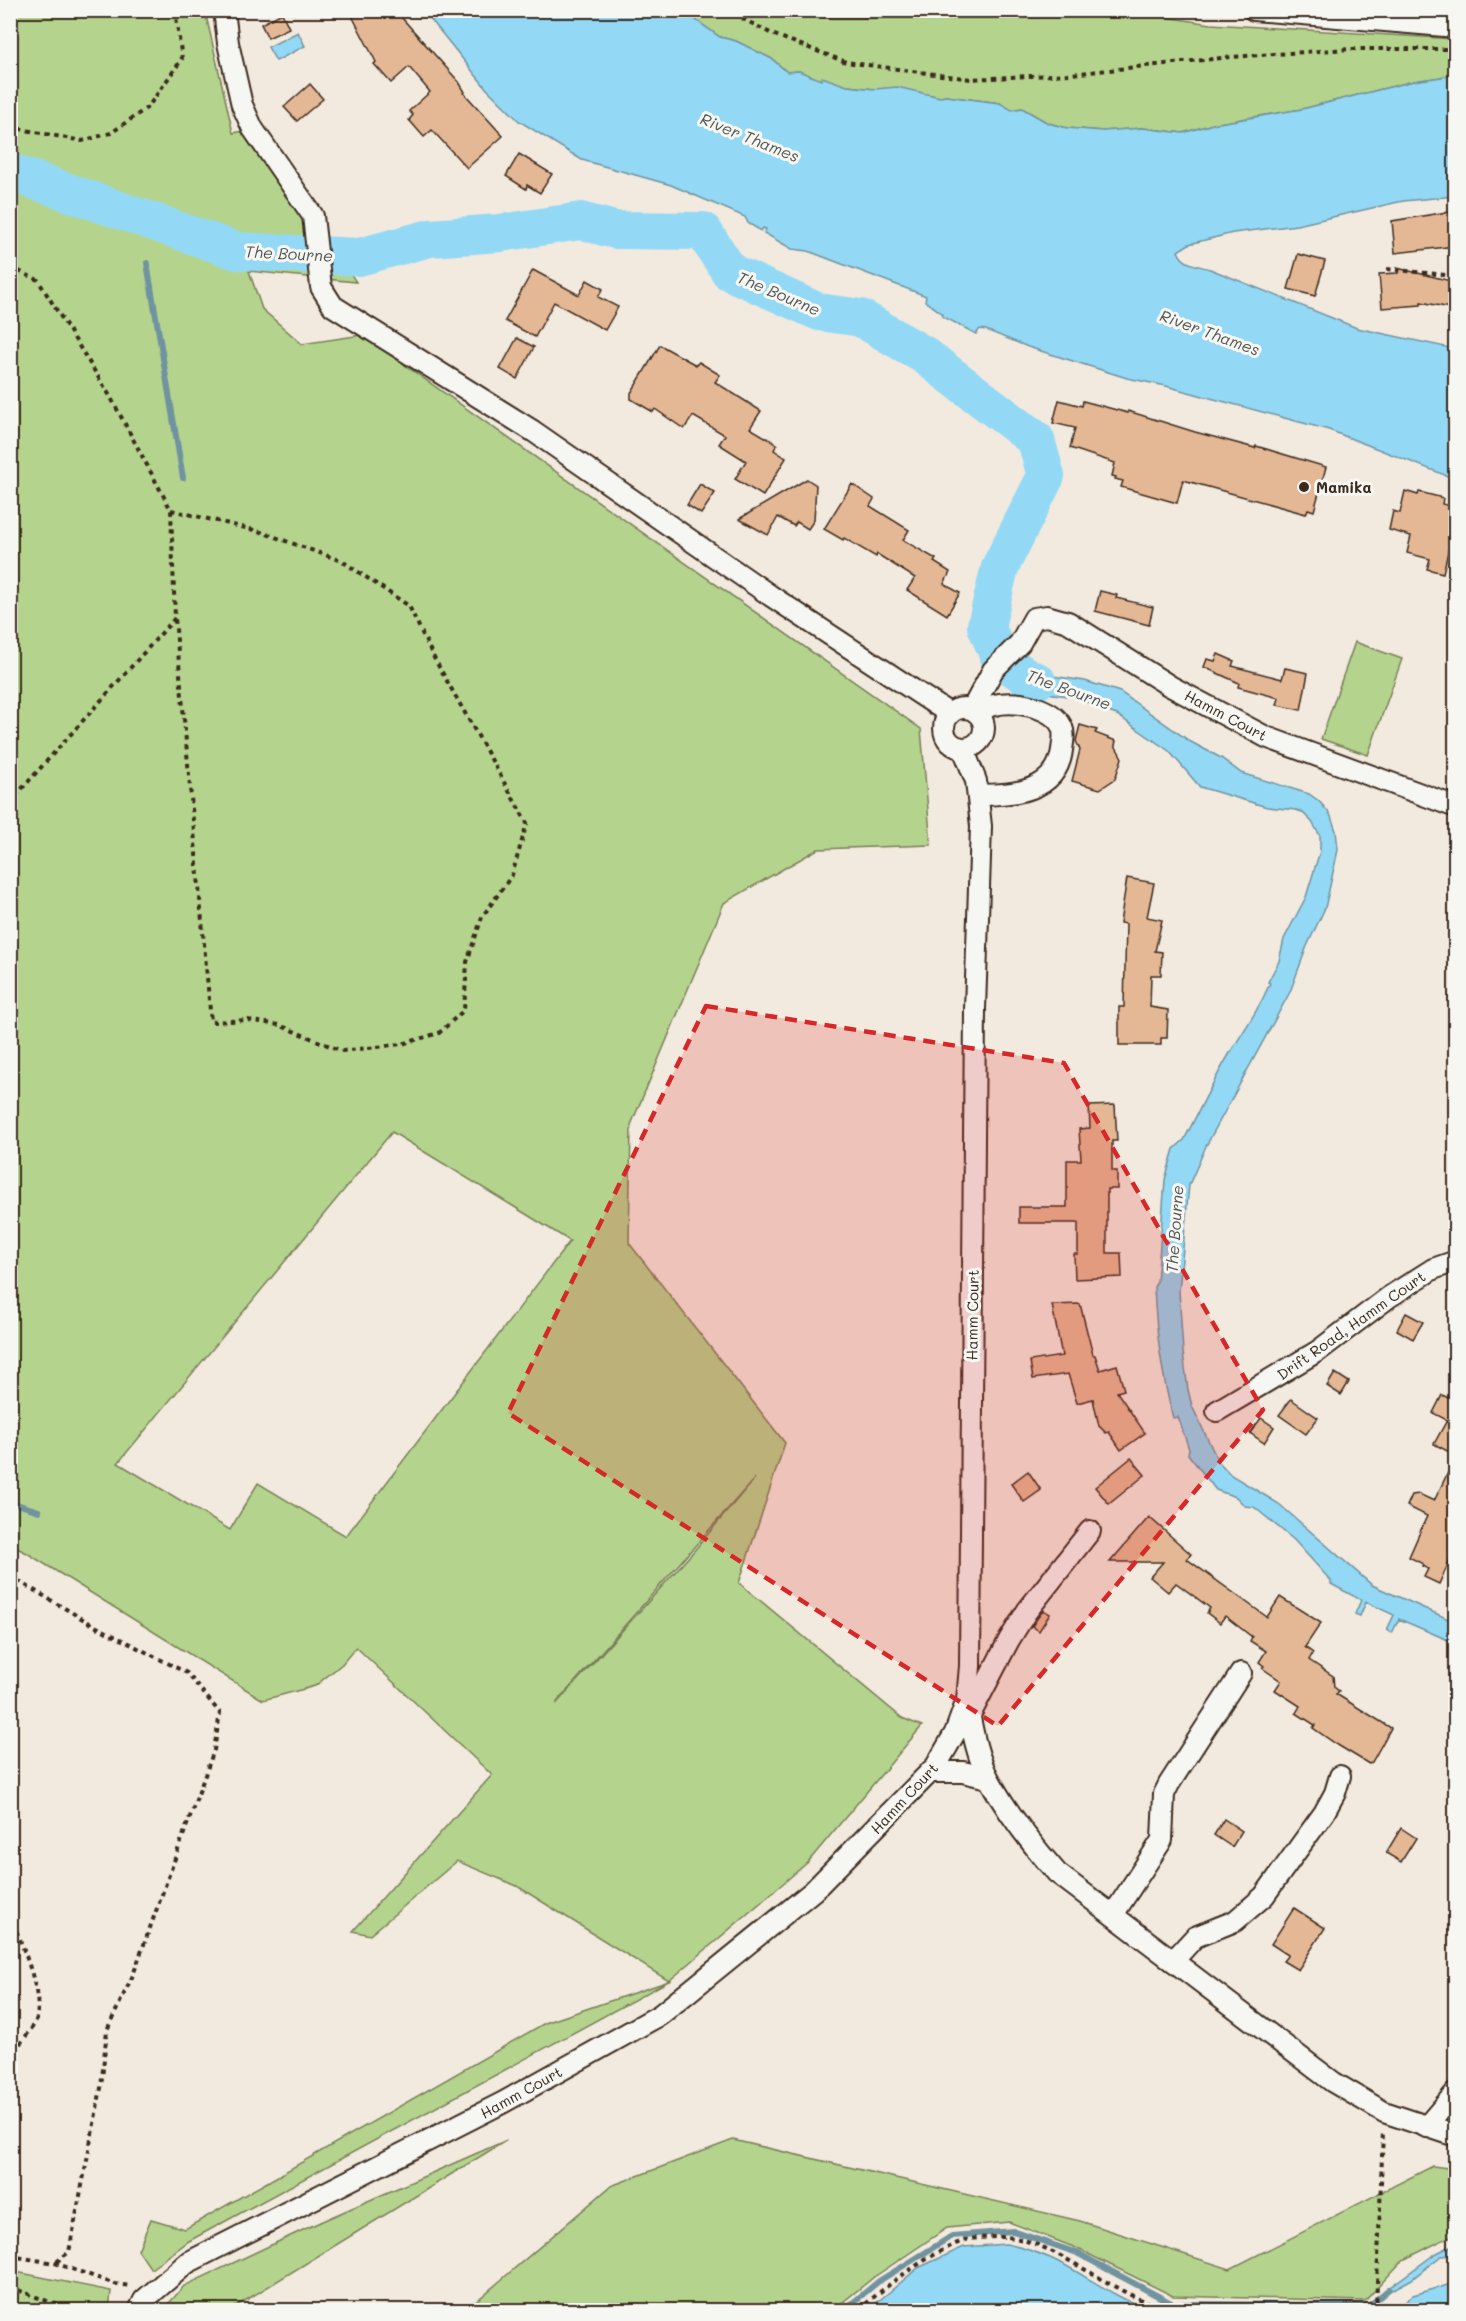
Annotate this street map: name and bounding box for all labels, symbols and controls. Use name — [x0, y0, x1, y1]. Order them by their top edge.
water label: River Thames — [697, 108, 803, 166]
water label: The Bourne — [245, 240, 334, 266]
water label: The Bourne — [734, 266, 824, 320]
water label: River Thames — [1157, 304, 1263, 360]
place label: Mamika — [1316, 477, 1372, 497]
marker: Mamika — [1297, 480, 1311, 494]
water label: The Bourne — [1024, 664, 1114, 714]
street label: Hamm Court — [1181, 685, 1271, 745]
water label: The Bourne — [1160, 1184, 1188, 1274]
street label: Drift Road, Hamm Court — [1273, 1266, 1429, 1384]
street label: Hamm Court — [961, 1269, 983, 1361]
street label: Hamm Court — [866, 1758, 942, 1838]
street label: Hamm Court — [476, 2061, 566, 2123]

